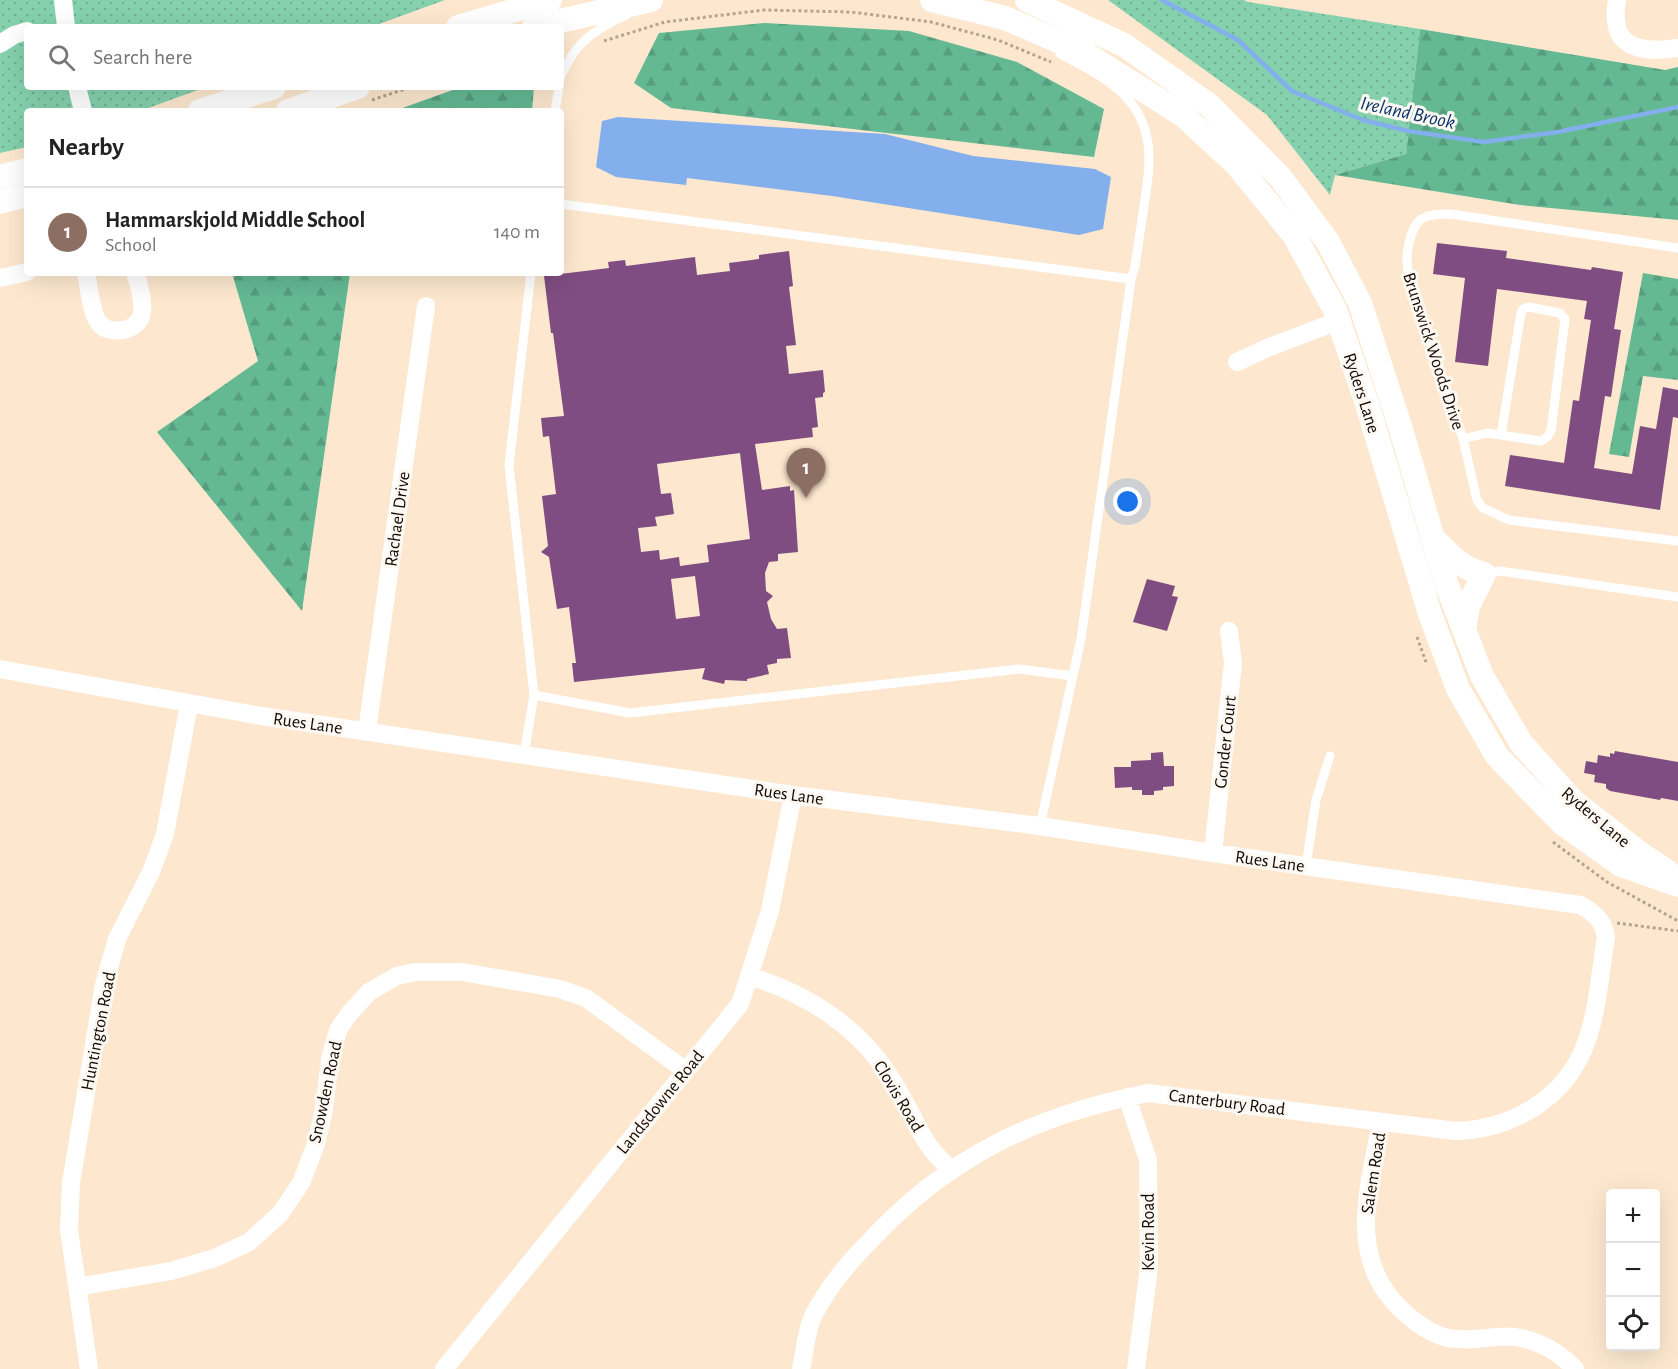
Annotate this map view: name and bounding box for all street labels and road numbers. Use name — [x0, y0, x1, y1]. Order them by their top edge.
street label: Brunswick Woods Drive — [1399, 270, 1467, 432]
street label: Ryders Lane — [1340, 351, 1382, 436]
street label: Rachael Drive — [382, 471, 414, 568]
street label: Gonder Court — [1212, 695, 1240, 789]
street label: Rues Lane — [272, 710, 344, 738]
street label: Rues Lane — [753, 781, 825, 809]
street label: Ryders Lane — [1558, 784, 1633, 851]
street label: Rues Lane — [1234, 848, 1306, 876]
street label: Huntington Road — [79, 970, 119, 1092]
street label: Snowden Road — [306, 1040, 346, 1145]
street label: Landsdowne Road — [614, 1048, 708, 1158]
street label: Clovis Road — [870, 1058, 926, 1135]
street label: Canterbury Road — [1168, 1087, 1286, 1119]
street label: Salem Road — [1359, 1131, 1389, 1215]
street label: Kevin Road — [1140, 1193, 1158, 1271]

